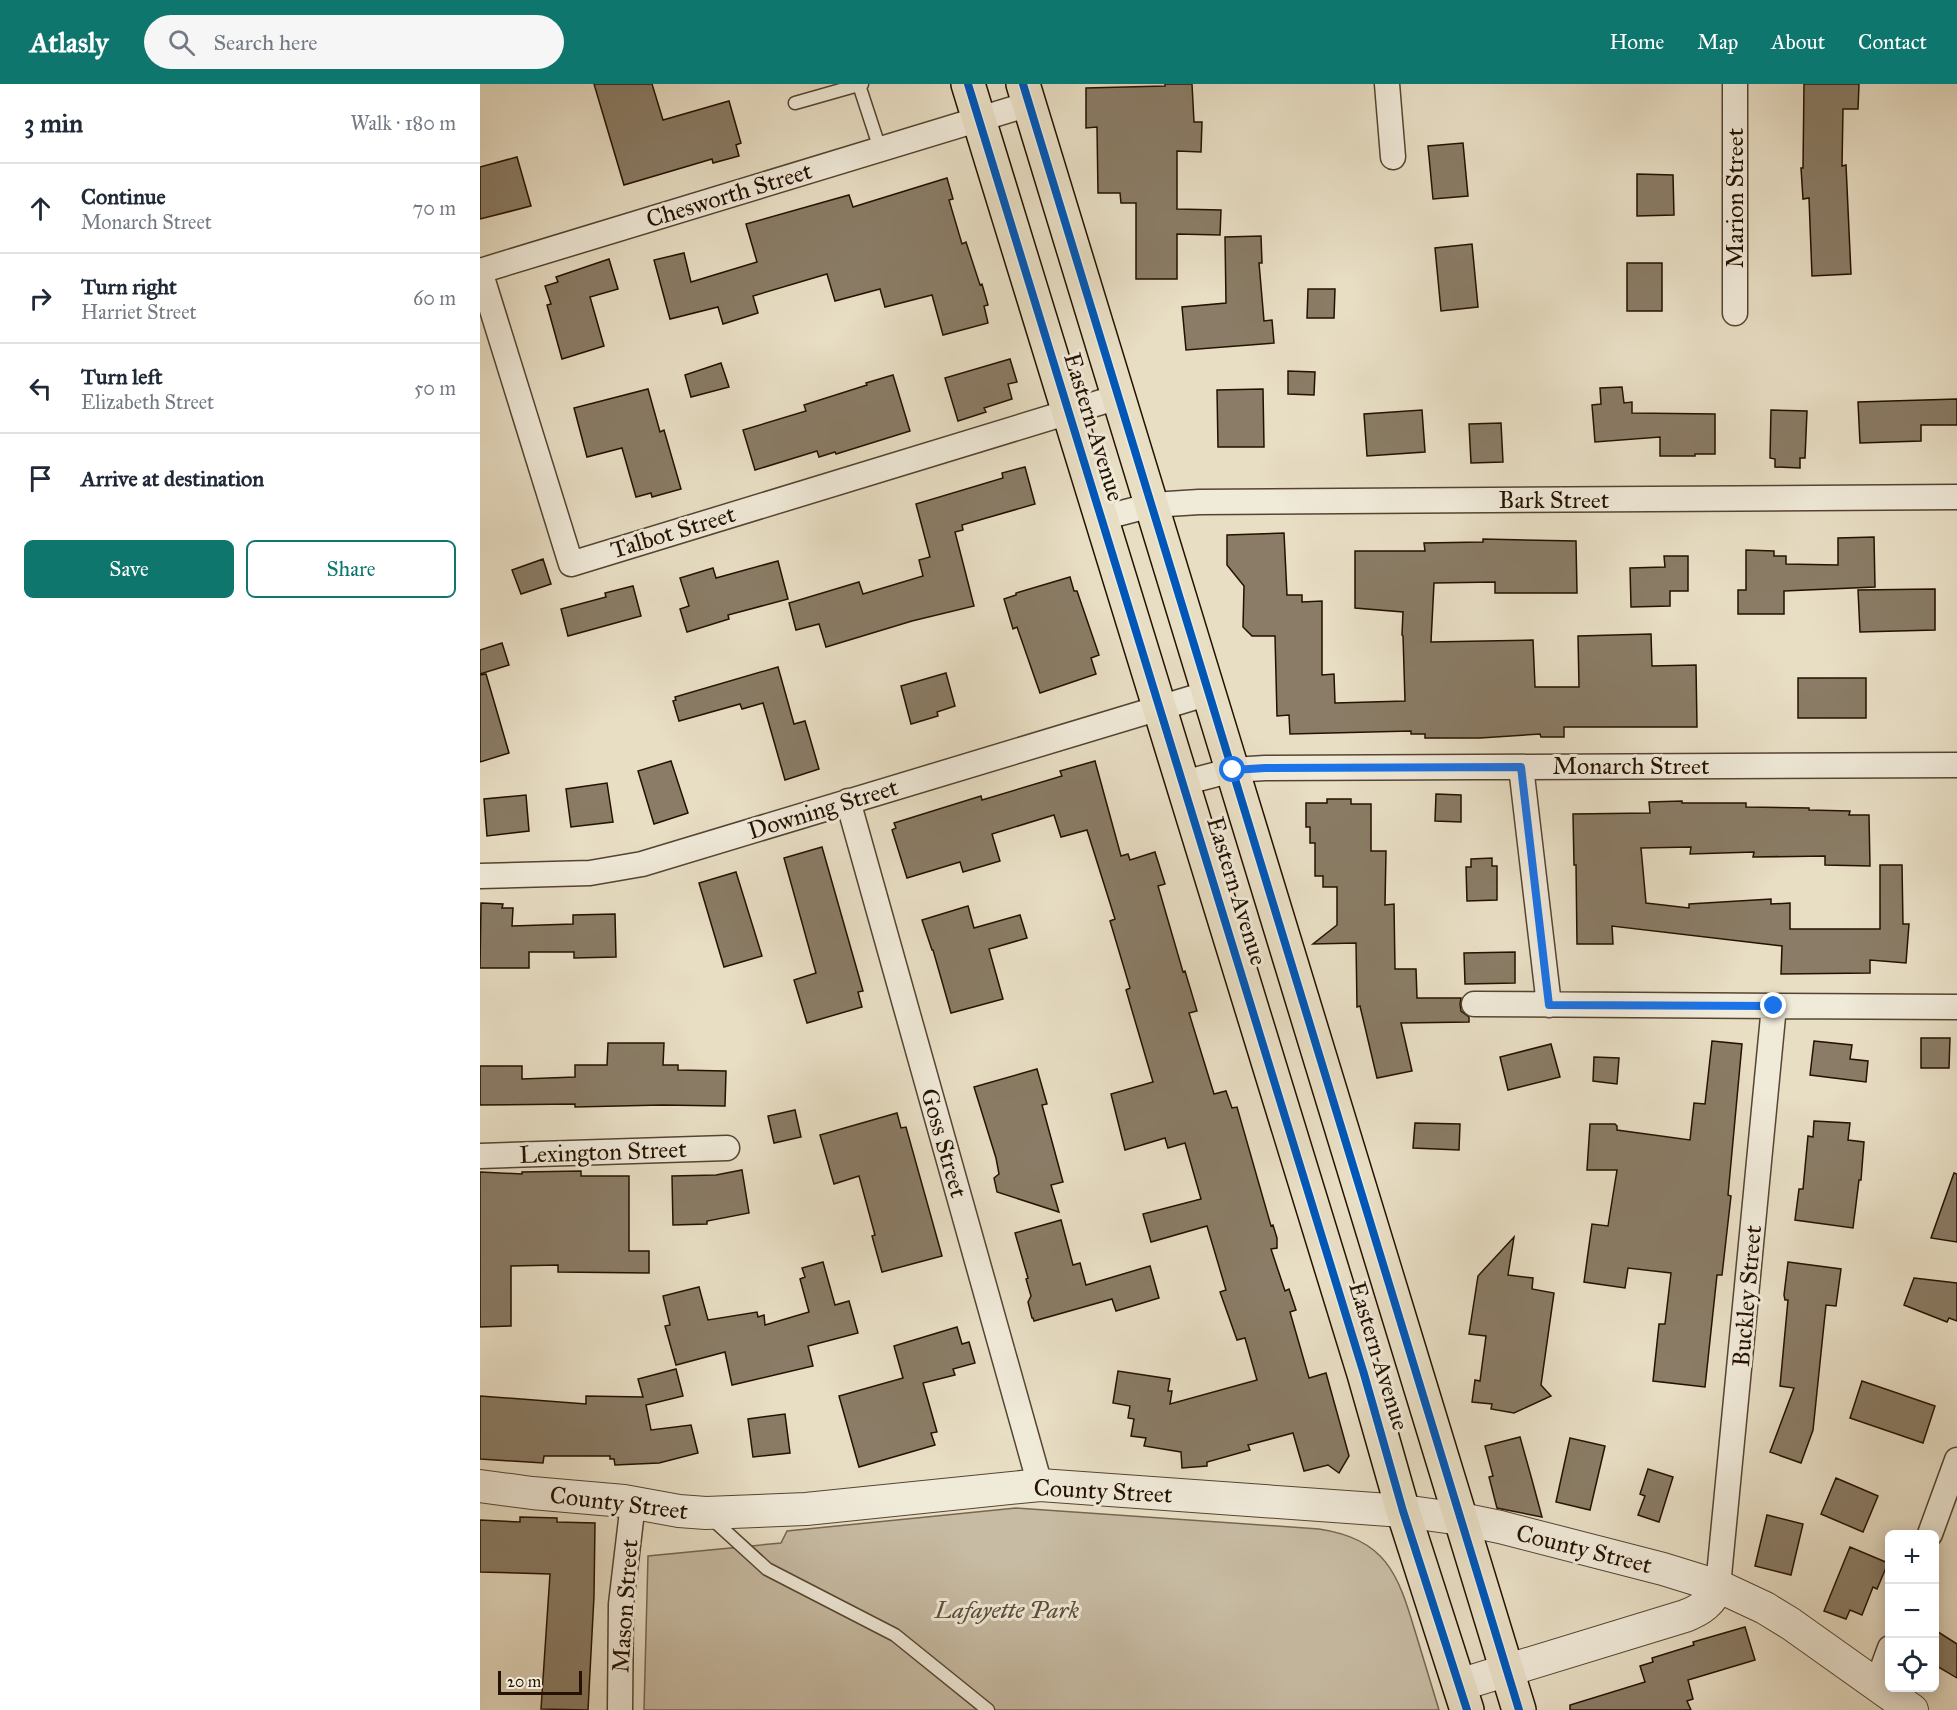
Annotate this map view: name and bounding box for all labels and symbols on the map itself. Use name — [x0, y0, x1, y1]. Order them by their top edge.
street label: Marion Street — [1720, 127, 1750, 268]
street label: Chesworth Street — [642, 155, 816, 234]
street label: Eastern Avenue — [1057, 349, 1131, 505]
street label: Bark Street — [1499, 485, 1610, 515]
street label: Talbot Street — [607, 499, 739, 565]
street label: Monarch Street — [1553, 751, 1710, 781]
route start — [1219, 756, 1245, 782]
street label: Downing Street — [744, 772, 902, 846]
street label: Eastern Avenue — [1200, 813, 1274, 969]
route end — [1760, 992, 1786, 1018]
street label: Goss Street — [914, 1085, 974, 1202]
street label: Lexington Street — [519, 1134, 688, 1170]
street label: Buckley Street — [1726, 1223, 1768, 1368]
street label: Eastern Avenue — [1342, 1278, 1416, 1434]
street label: County Street — [1033, 1472, 1174, 1510]
street label: County Street — [548, 1480, 690, 1526]
street label: County Street — [1513, 1518, 1655, 1580]
street label: Mason Street — [605, 1538, 645, 1674]
park label: Lafayette Park — [934, 1595, 1080, 1625]
scale bar — [498, 1668, 582, 1696]

